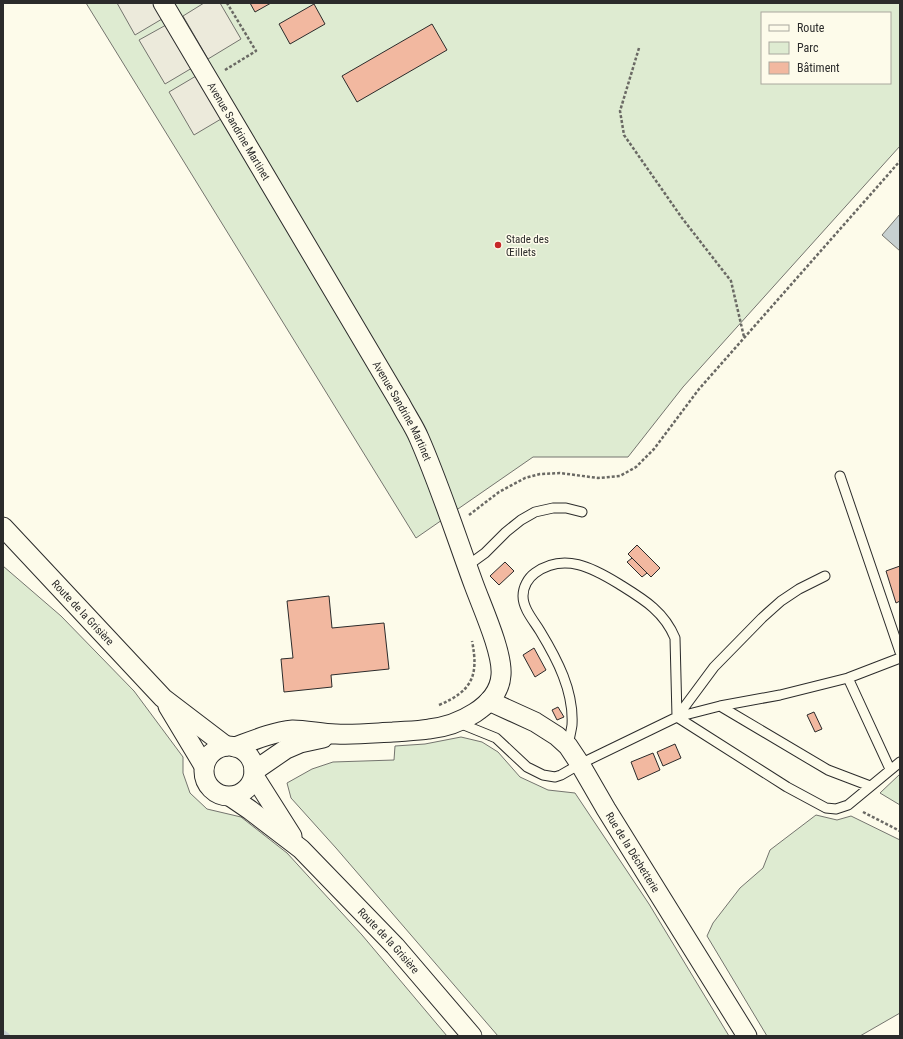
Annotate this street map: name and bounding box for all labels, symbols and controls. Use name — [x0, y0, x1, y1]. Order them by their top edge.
legend — [761, 12, 891, 84]
text: Route — [797, 21, 825, 35]
text: Parc — [797, 41, 819, 55]
text: Bâtiment — [797, 61, 840, 75]
street label: Avenue Sandrine Martinet — [205, 80, 273, 183]
place label: Stade des Œillets — [506, 233, 549, 259]
marker: Stade des Œillets — [493, 240, 503, 250]
street label: Avenue Sandrine Martinet — [370, 359, 434, 463]
street label: Route de la Grisière — [49, 577, 117, 648]
street label: Rue de la Déchetterie — [603, 810, 663, 895]
street label: Route de la Grisière — [355, 905, 422, 976]

